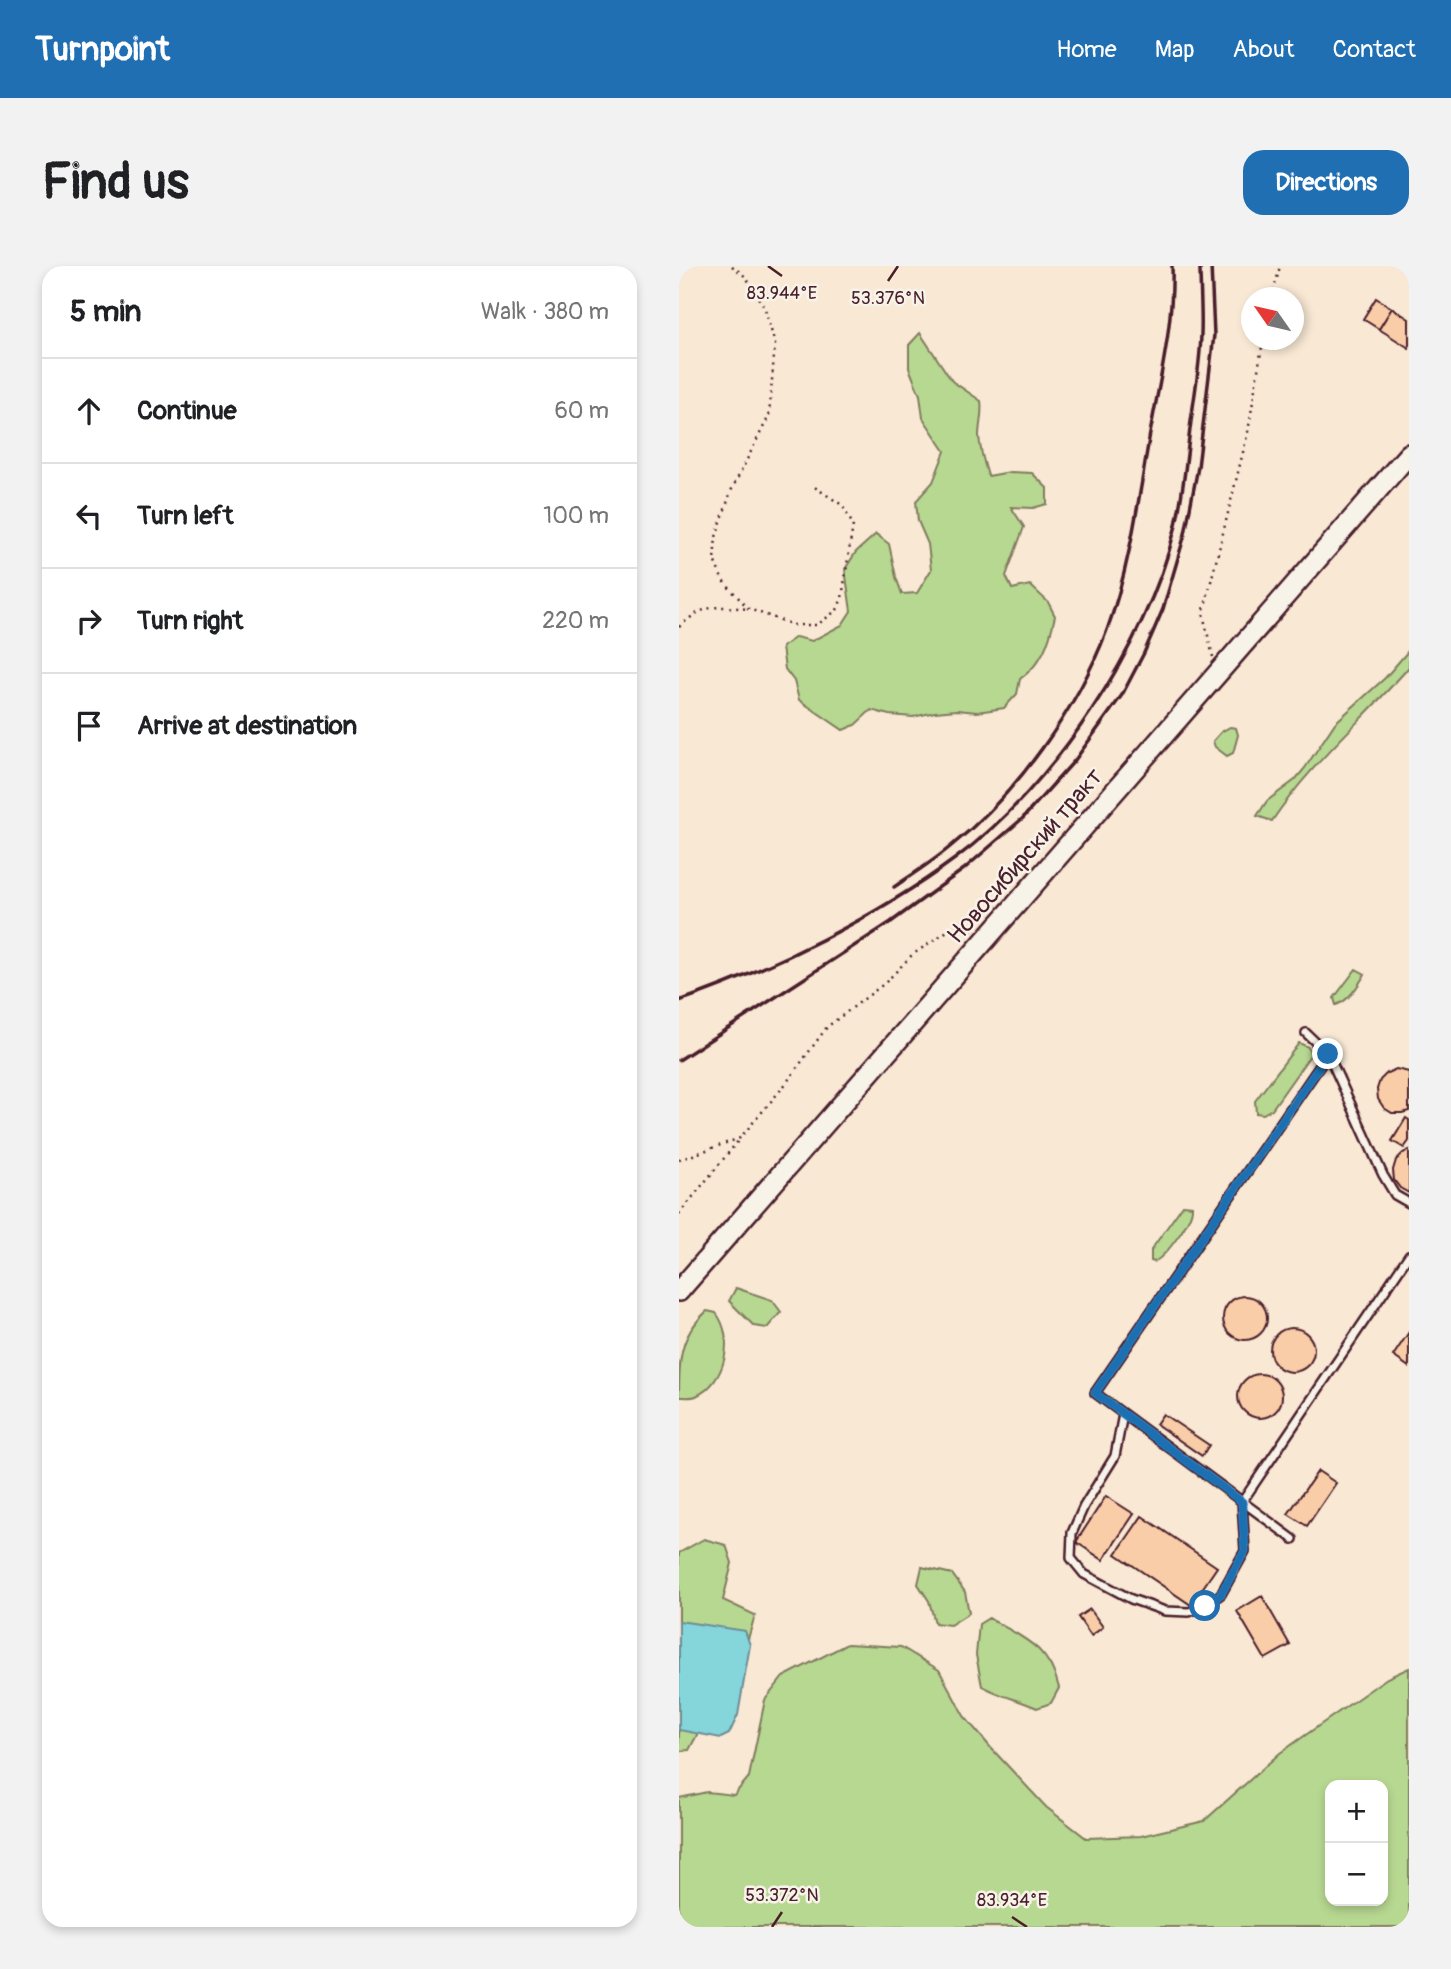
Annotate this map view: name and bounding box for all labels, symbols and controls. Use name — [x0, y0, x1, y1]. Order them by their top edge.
text: Turnpoint — [35, 29, 170, 70]
text: Home — [1056, 35, 1117, 64]
text: Map — [1155, 35, 1195, 64]
text: About — [1233, 35, 1295, 64]
text: Contact — [1333, 35, 1416, 64]
button: Directions — [1243, 150, 1409, 215]
text: Find us — [42, 152, 189, 213]
text: 83.944°E — [747, 282, 817, 305]
text: 53.376°N — [851, 287, 925, 310]
north arrow — [1241, 287, 1304, 350]
text: 5 min — [70, 293, 141, 330]
text: Walk · 380 m — [481, 297, 609, 326]
icon: ahead — [70, 392, 108, 430]
text: Continue — [137, 395, 237, 427]
text: 60 m — [554, 396, 609, 425]
icon: left — [70, 497, 108, 535]
text: Turn left — [137, 500, 233, 532]
text: 100 m — [543, 501, 609, 530]
icon: right — [70, 602, 108, 640]
text: Turn right — [137, 605, 243, 637]
text: 220 m — [542, 606, 609, 635]
icon: arrive — [70, 707, 108, 745]
text: Arrive at destination — [137, 710, 357, 742]
street label: Новосибирский тракт — [941, 763, 1109, 949]
route end — [1312, 1038, 1343, 1069]
route start — [1189, 1590, 1220, 1621]
map controls — [1325, 1780, 1388, 1906]
button: + — [1325, 1780, 1388, 1843]
button: − — [1325, 1843, 1388, 1906]
text: 53.372°N — [745, 1884, 819, 1907]
text: 83.934°E — [977, 1889, 1047, 1912]

